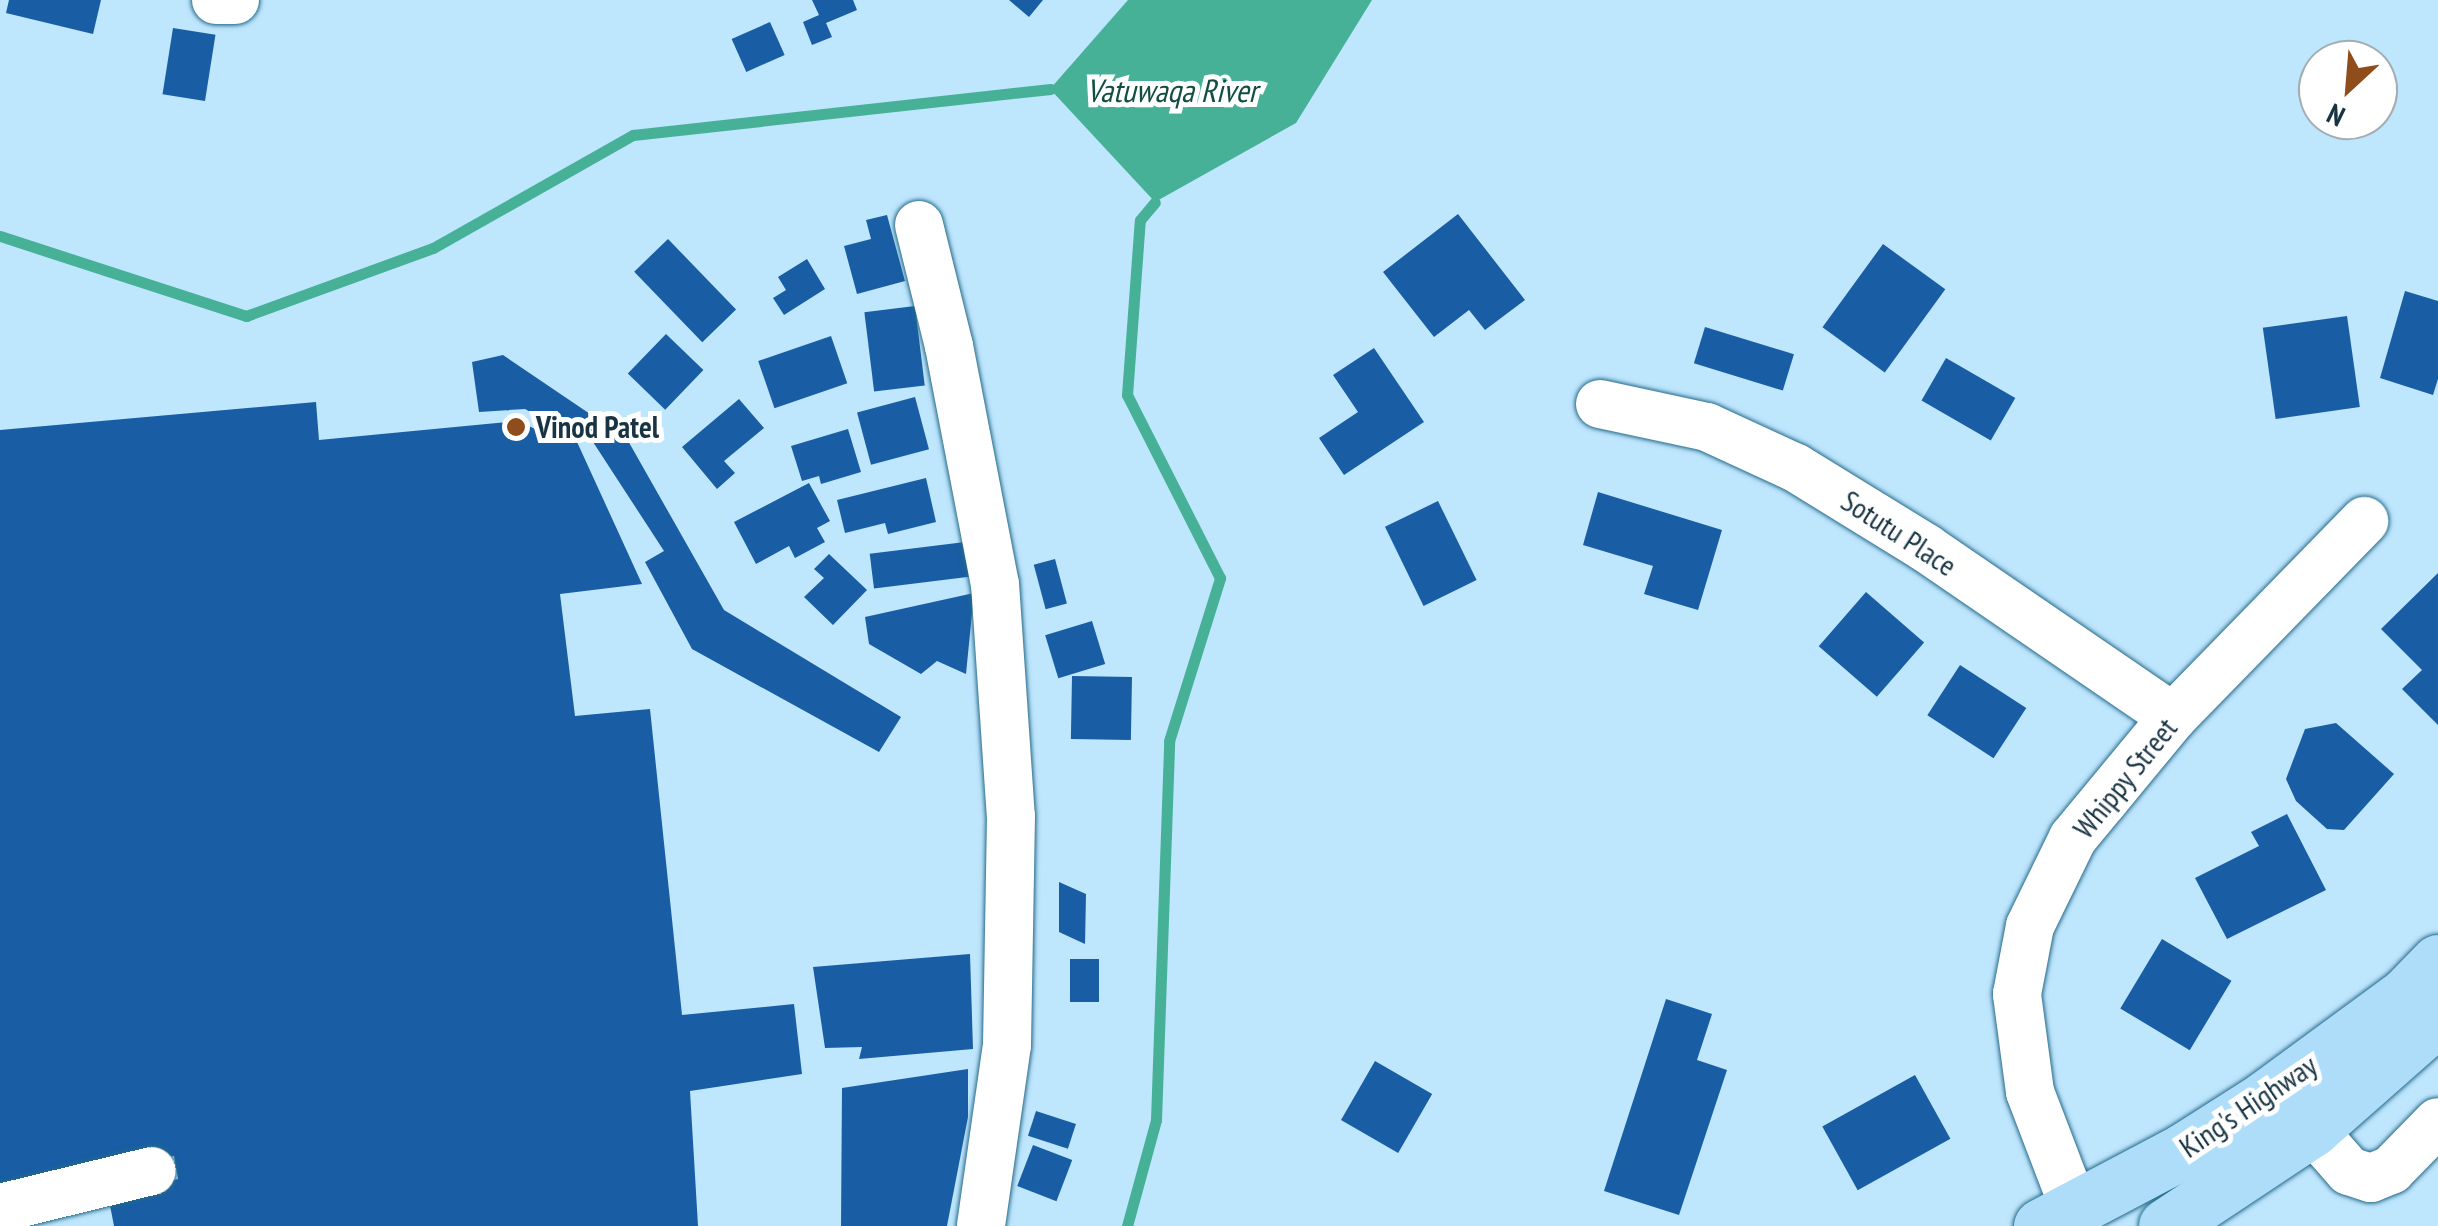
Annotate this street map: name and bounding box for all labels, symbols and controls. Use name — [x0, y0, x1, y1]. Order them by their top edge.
north arrow — [2298, 40, 2398, 140]
water label: Vatuwaqa River — [1087, 71, 1257, 109]
text: N — [2321, 96, 2350, 136]
place label: Vinod Patel — [536, 409, 659, 445]
marker: Vinod Patel — [505, 416, 527, 438]
street label: Sotutu Place — [1835, 483, 1963, 583]
street label: Whippy Street — [2065, 710, 2185, 846]
street label: King's Highway — [2173, 1047, 2323, 1165]

